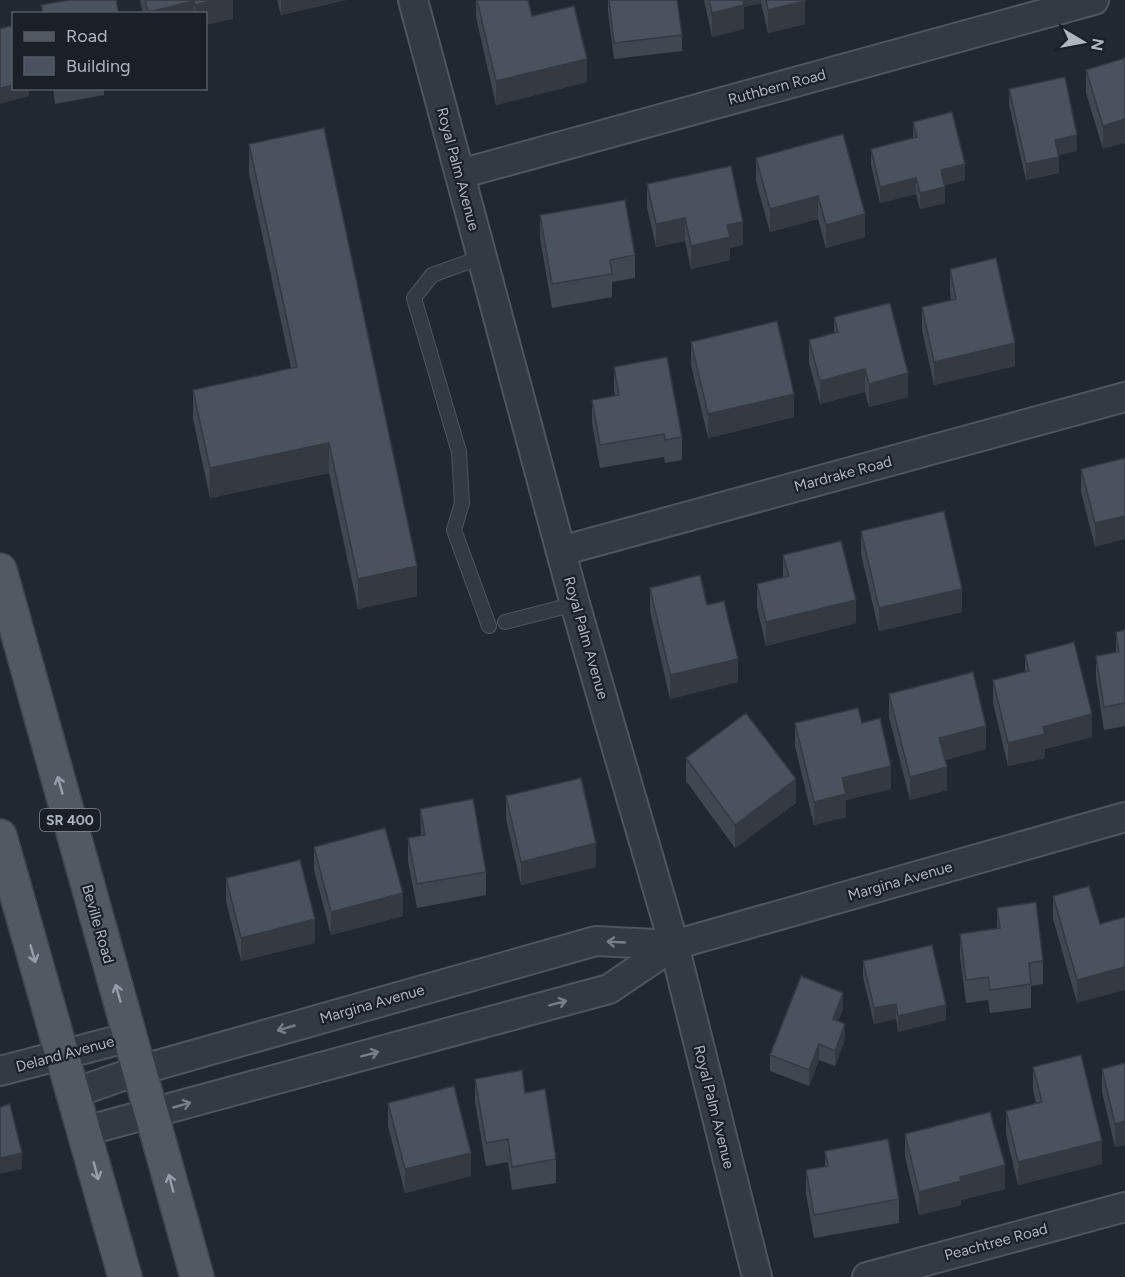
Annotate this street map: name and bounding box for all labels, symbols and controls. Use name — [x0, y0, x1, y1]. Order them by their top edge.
legend — [12, 12, 207, 90]
north arrow — [1053, 12, 1113, 72]
text: Road — [66, 25, 107, 47]
text: N — [1087, 37, 1108, 52]
text: Building — [66, 55, 131, 77]
street label: Ruthbern Road — [726, 65, 828, 109]
street label: Royal Palm Avenue — [433, 105, 483, 233]
street label: Mardrake Road — [792, 452, 894, 496]
street label: Royal Palm Avenue — [560, 575, 612, 701]
one-way arrow — [54, 776, 65, 795]
road number: SR 400 — [40, 809, 100, 831]
street label: Margina Avenue — [846, 857, 954, 905]
street label: Beville Road — [78, 882, 118, 966]
one-way arrow — [606, 937, 626, 948]
one-way arrow — [28, 944, 39, 963]
street label: Margina Avenue — [318, 980, 426, 1028]
one-way arrow — [112, 984, 123, 1003]
one-way arrow — [548, 996, 567, 1008]
one-way arrow — [277, 1023, 296, 1035]
street label: Deland Avenue — [14, 1032, 116, 1076]
street label: Royal Palm Avenue — [690, 1043, 738, 1171]
one-way arrow — [360, 1047, 379, 1059]
one-way arrow — [172, 1098, 191, 1110]
one-way arrow — [90, 1161, 102, 1180]
one-way arrow — [165, 1174, 177, 1193]
street label: Peachtree Road — [942, 1220, 1050, 1264]

